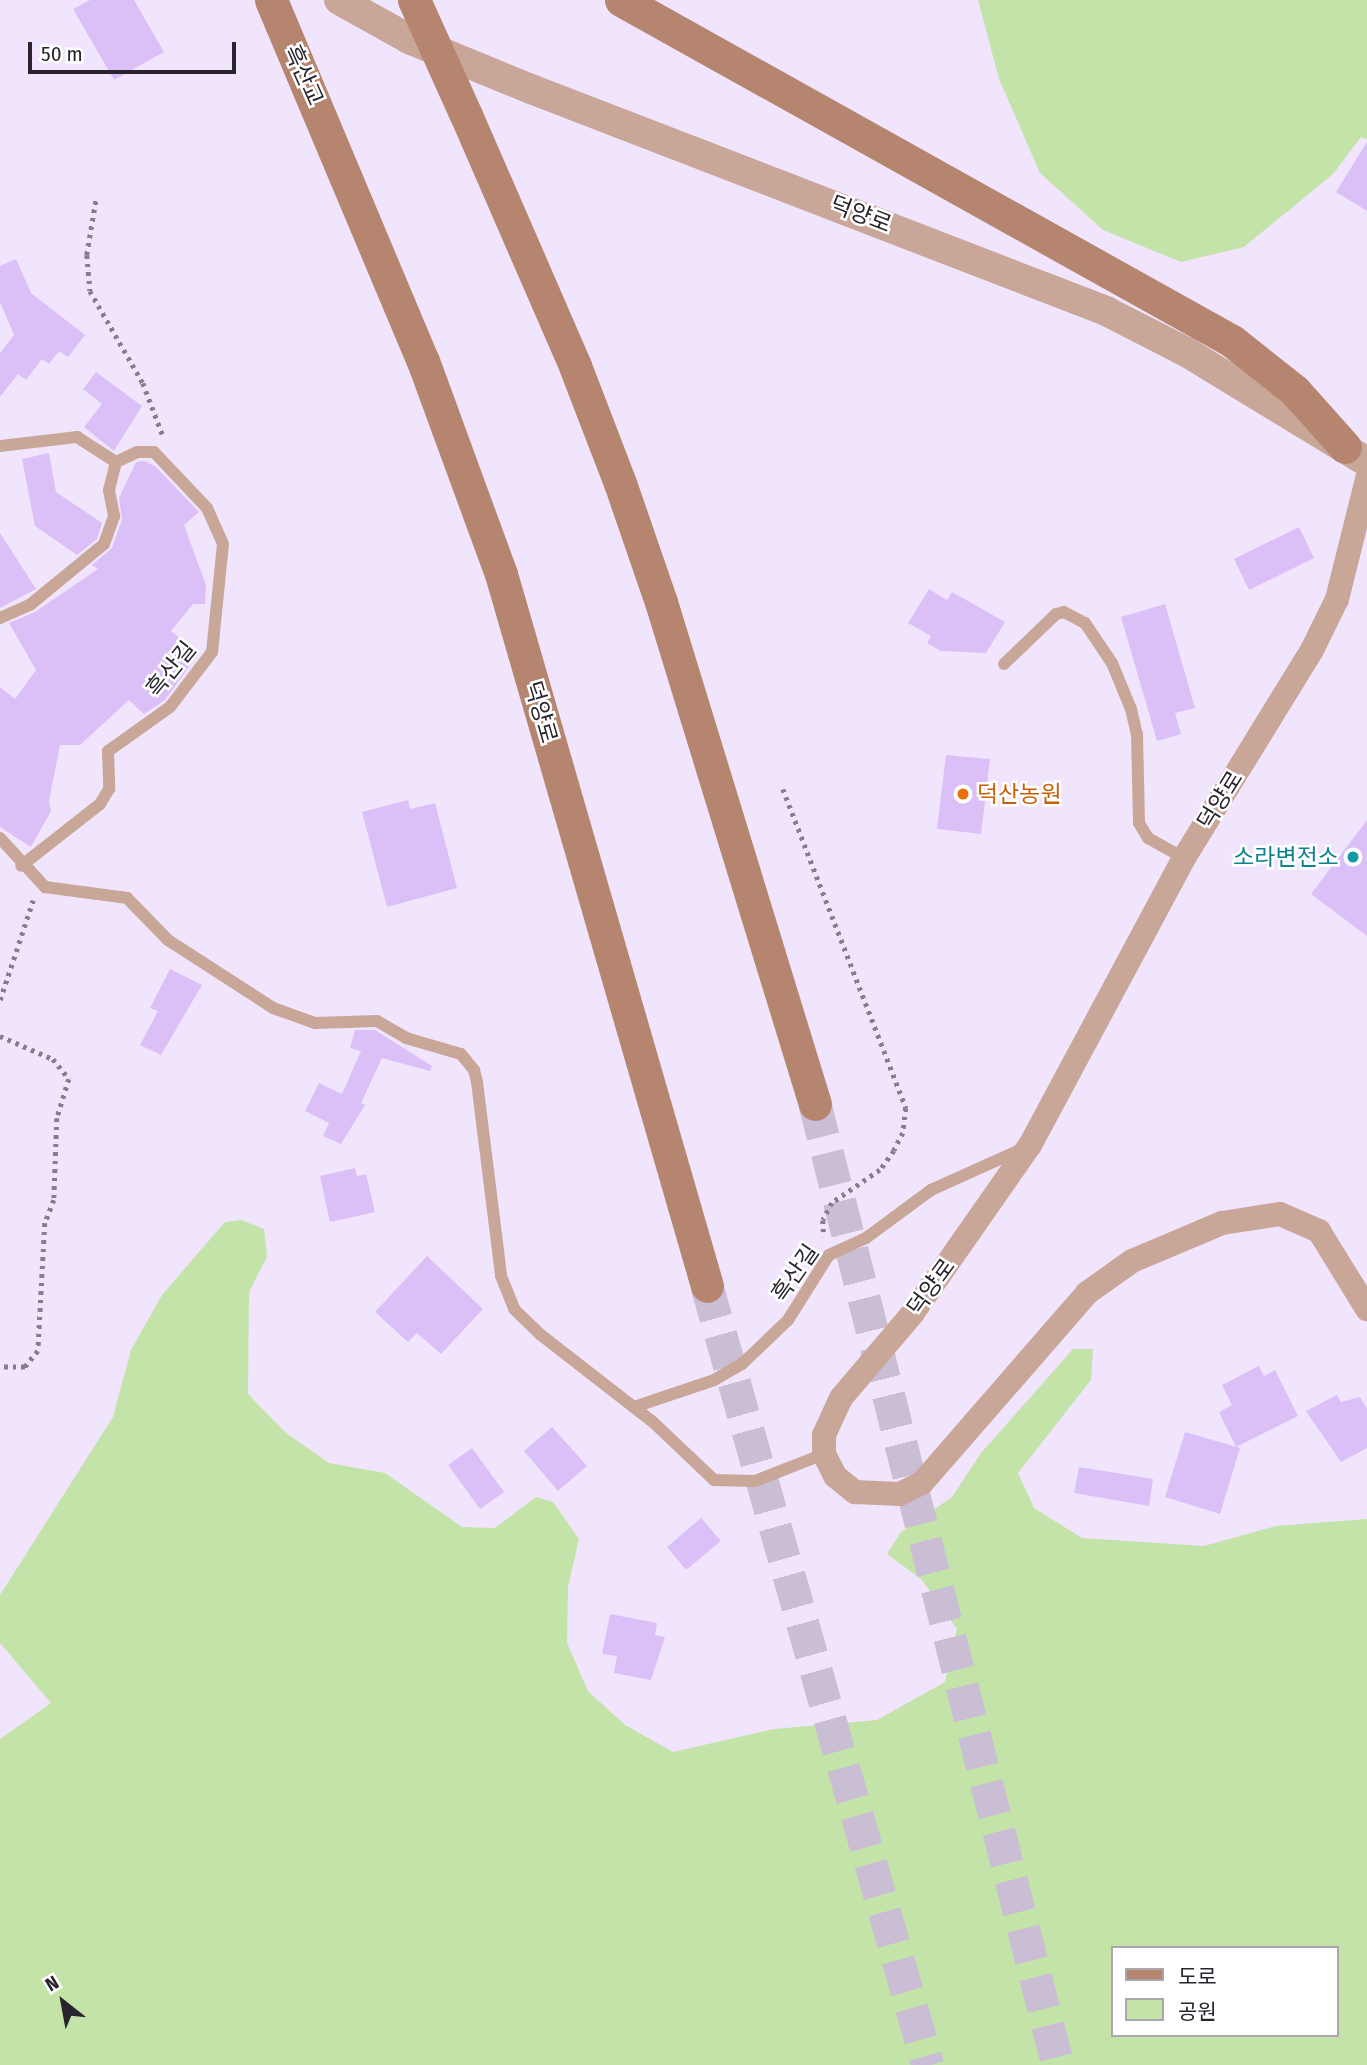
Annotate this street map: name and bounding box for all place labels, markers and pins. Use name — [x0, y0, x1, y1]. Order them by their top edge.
place label: 덕산농원 — [977, 780, 1062, 808]
marker: 덕산농원 — [955, 786, 971, 802]
place label: 소라변전소 — [1233, 843, 1339, 871]
marker: 소라변전소 — [1345, 849, 1361, 865]

